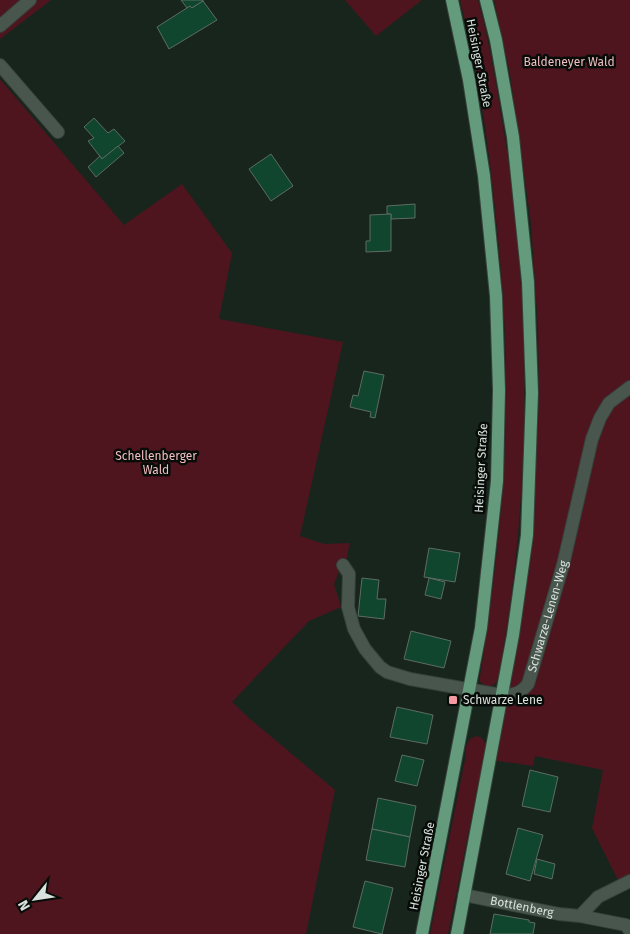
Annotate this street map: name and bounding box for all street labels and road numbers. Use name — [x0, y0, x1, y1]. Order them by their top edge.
street label: Heisinger Straße — [464, 18, 494, 108]
street label: Heisinger Straße — [472, 423, 490, 513]
street label: Schwarze-Lenen-Weg — [525, 558, 571, 674]
street label: Heisinger Straße — [407, 821, 437, 911]
street label: Bottlenberg — [489, 893, 556, 920]

